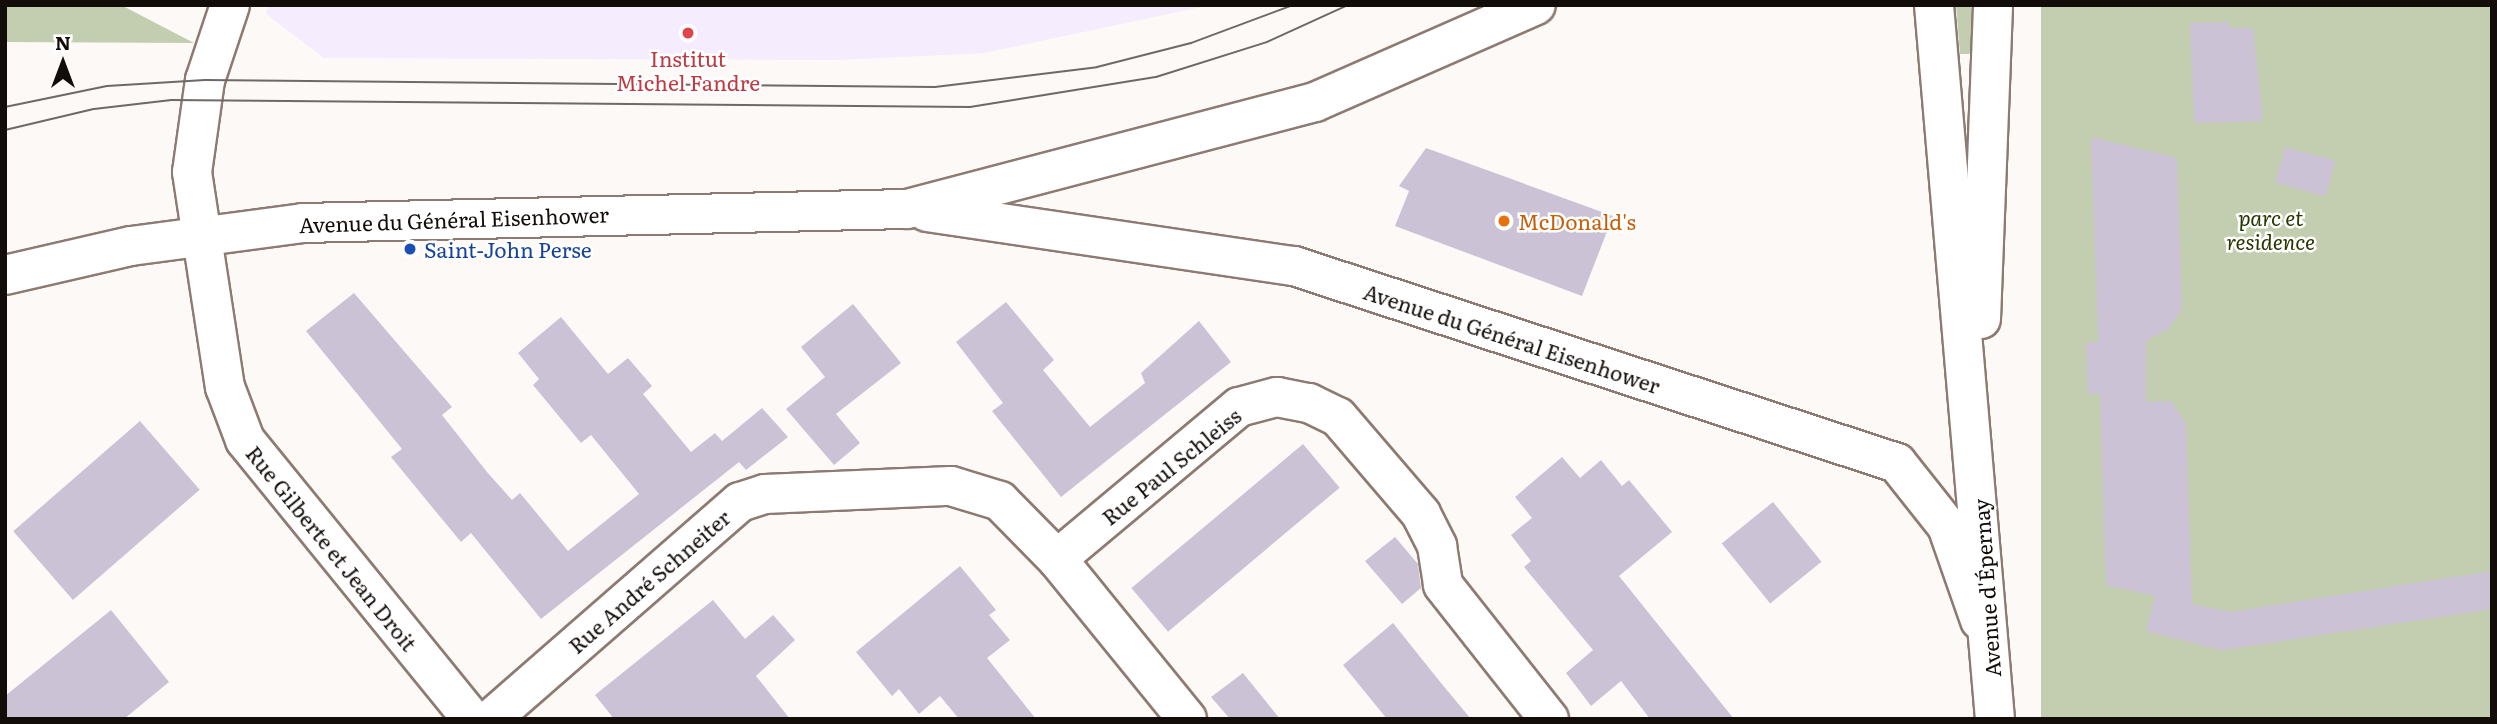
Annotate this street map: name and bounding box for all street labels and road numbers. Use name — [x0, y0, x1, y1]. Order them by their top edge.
street label: Avenue du Général Eisenhower — [299, 201, 609, 237]
street label: Avenue du Général Eisenhower — [1361, 278, 1663, 398]
street label: Rue Paul Schleiss — [1097, 402, 1245, 530]
street label: Rue Gilberte et Jean Droit — [241, 440, 423, 656]
street label: Avenue d'Épernay — [1967, 498, 2005, 678]
street label: Rue André Schneiter — [563, 504, 735, 658]

